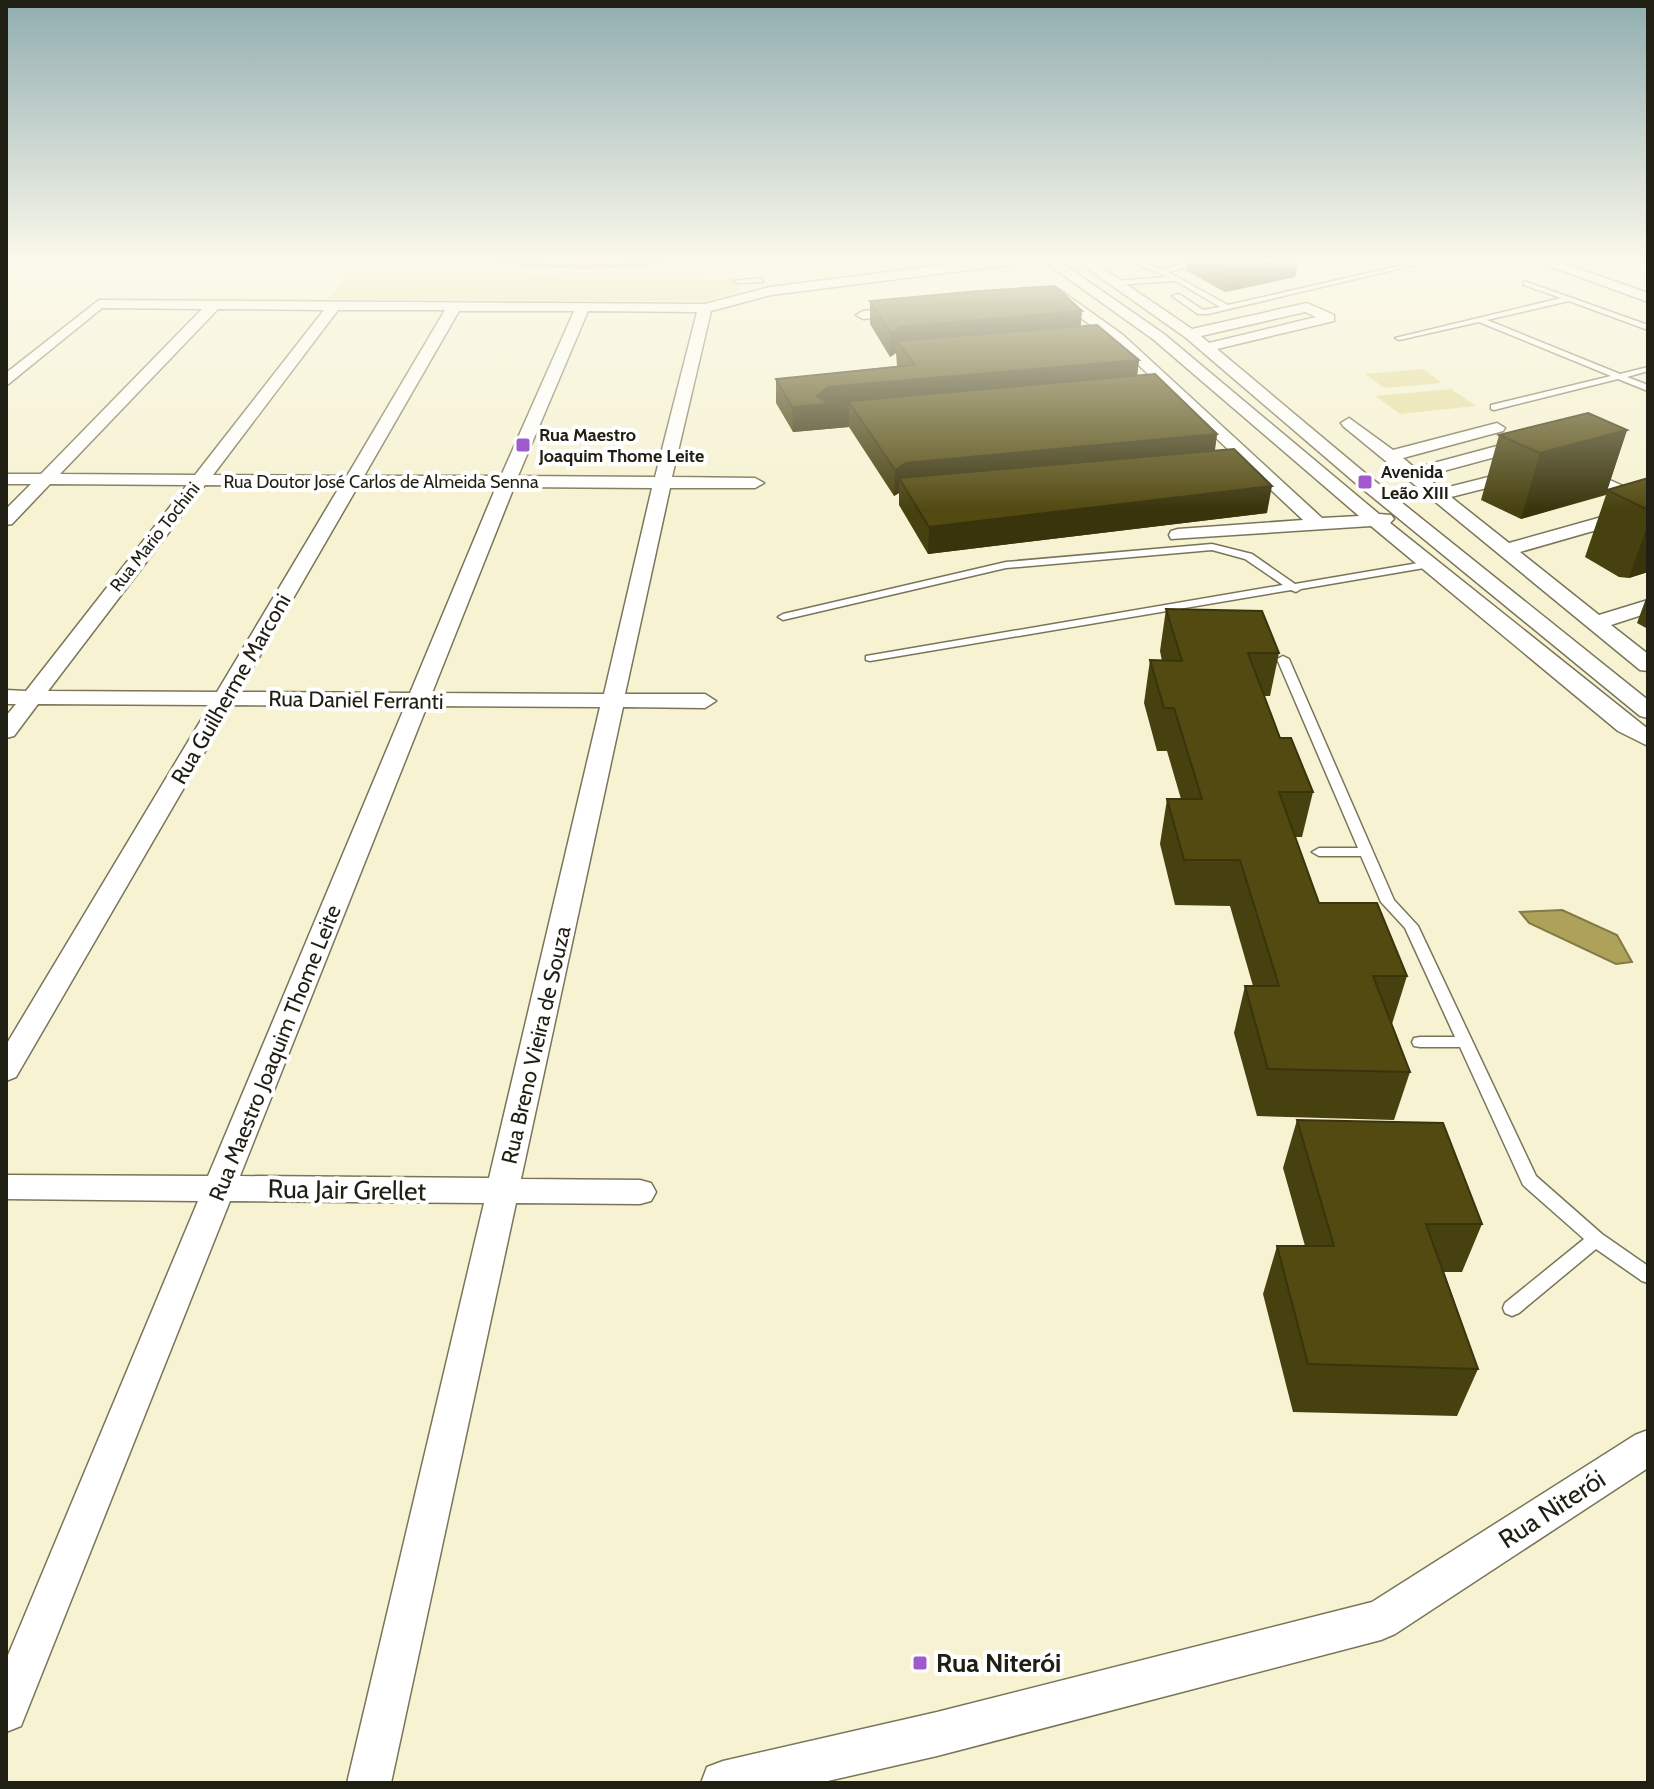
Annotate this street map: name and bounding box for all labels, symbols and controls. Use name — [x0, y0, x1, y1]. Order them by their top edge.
place label: Rua Maestro Joaquim Thome Leite — [538, 424, 704, 467]
marker: Rua Maestro Joaquim Thome Leite — [514, 436, 532, 454]
place label: Avenida Leão XIII — [1381, 461, 1449, 504]
street label: Rua Doutor José Carlos de Almeida Senna — [223, 471, 539, 493]
marker: Avenida Leão XIII — [1356, 473, 1374, 491]
street label: Rua Mario Tochini — [105, 478, 205, 596]
street label: Rua Guilherme Marconi — [165, 589, 297, 789]
street label: Rua Daniel Ferranti — [268, 685, 444, 715]
street label: Rua Maestro Joaquim Thome Leite — [203, 901, 347, 1205]
street label: Rua Breno Vieira de Souza — [495, 923, 577, 1167]
street label: Rua Jair Grellet — [267, 1173, 427, 1207]
street label: Rua Niterói — [1493, 1463, 1611, 1555]
place label: Rua Niterói — [936, 1647, 1061, 1679]
marker: Rua Niterói — [911, 1654, 929, 1672]

